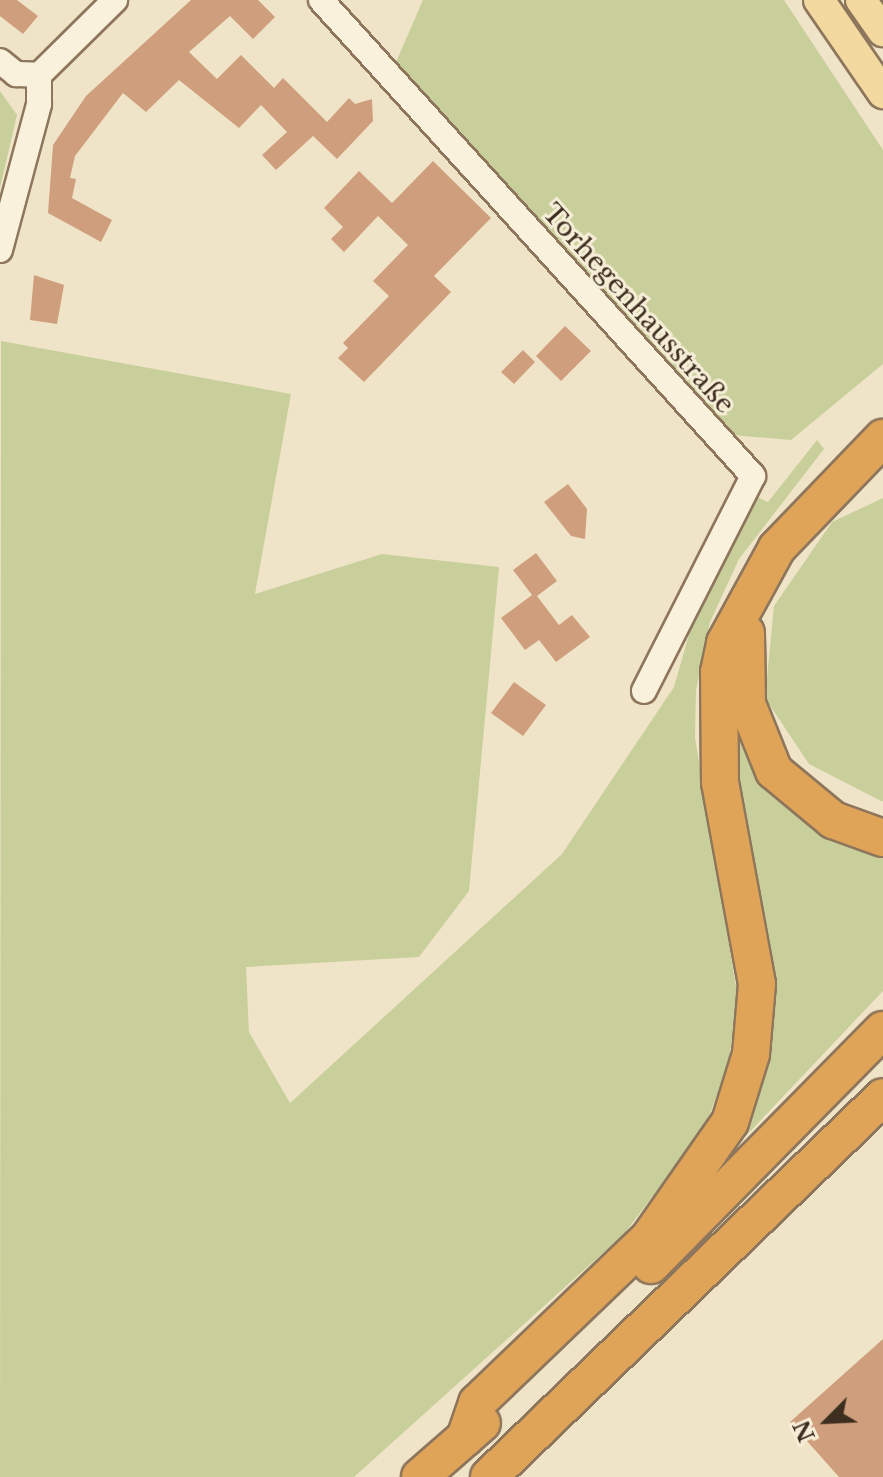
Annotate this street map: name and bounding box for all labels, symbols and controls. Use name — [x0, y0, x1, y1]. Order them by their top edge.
street label: Torhegenhausstraße — [536, 198, 740, 420]
north arrow — [787, 1381, 867, 1461]
text: N — [788, 1416, 821, 1446]

